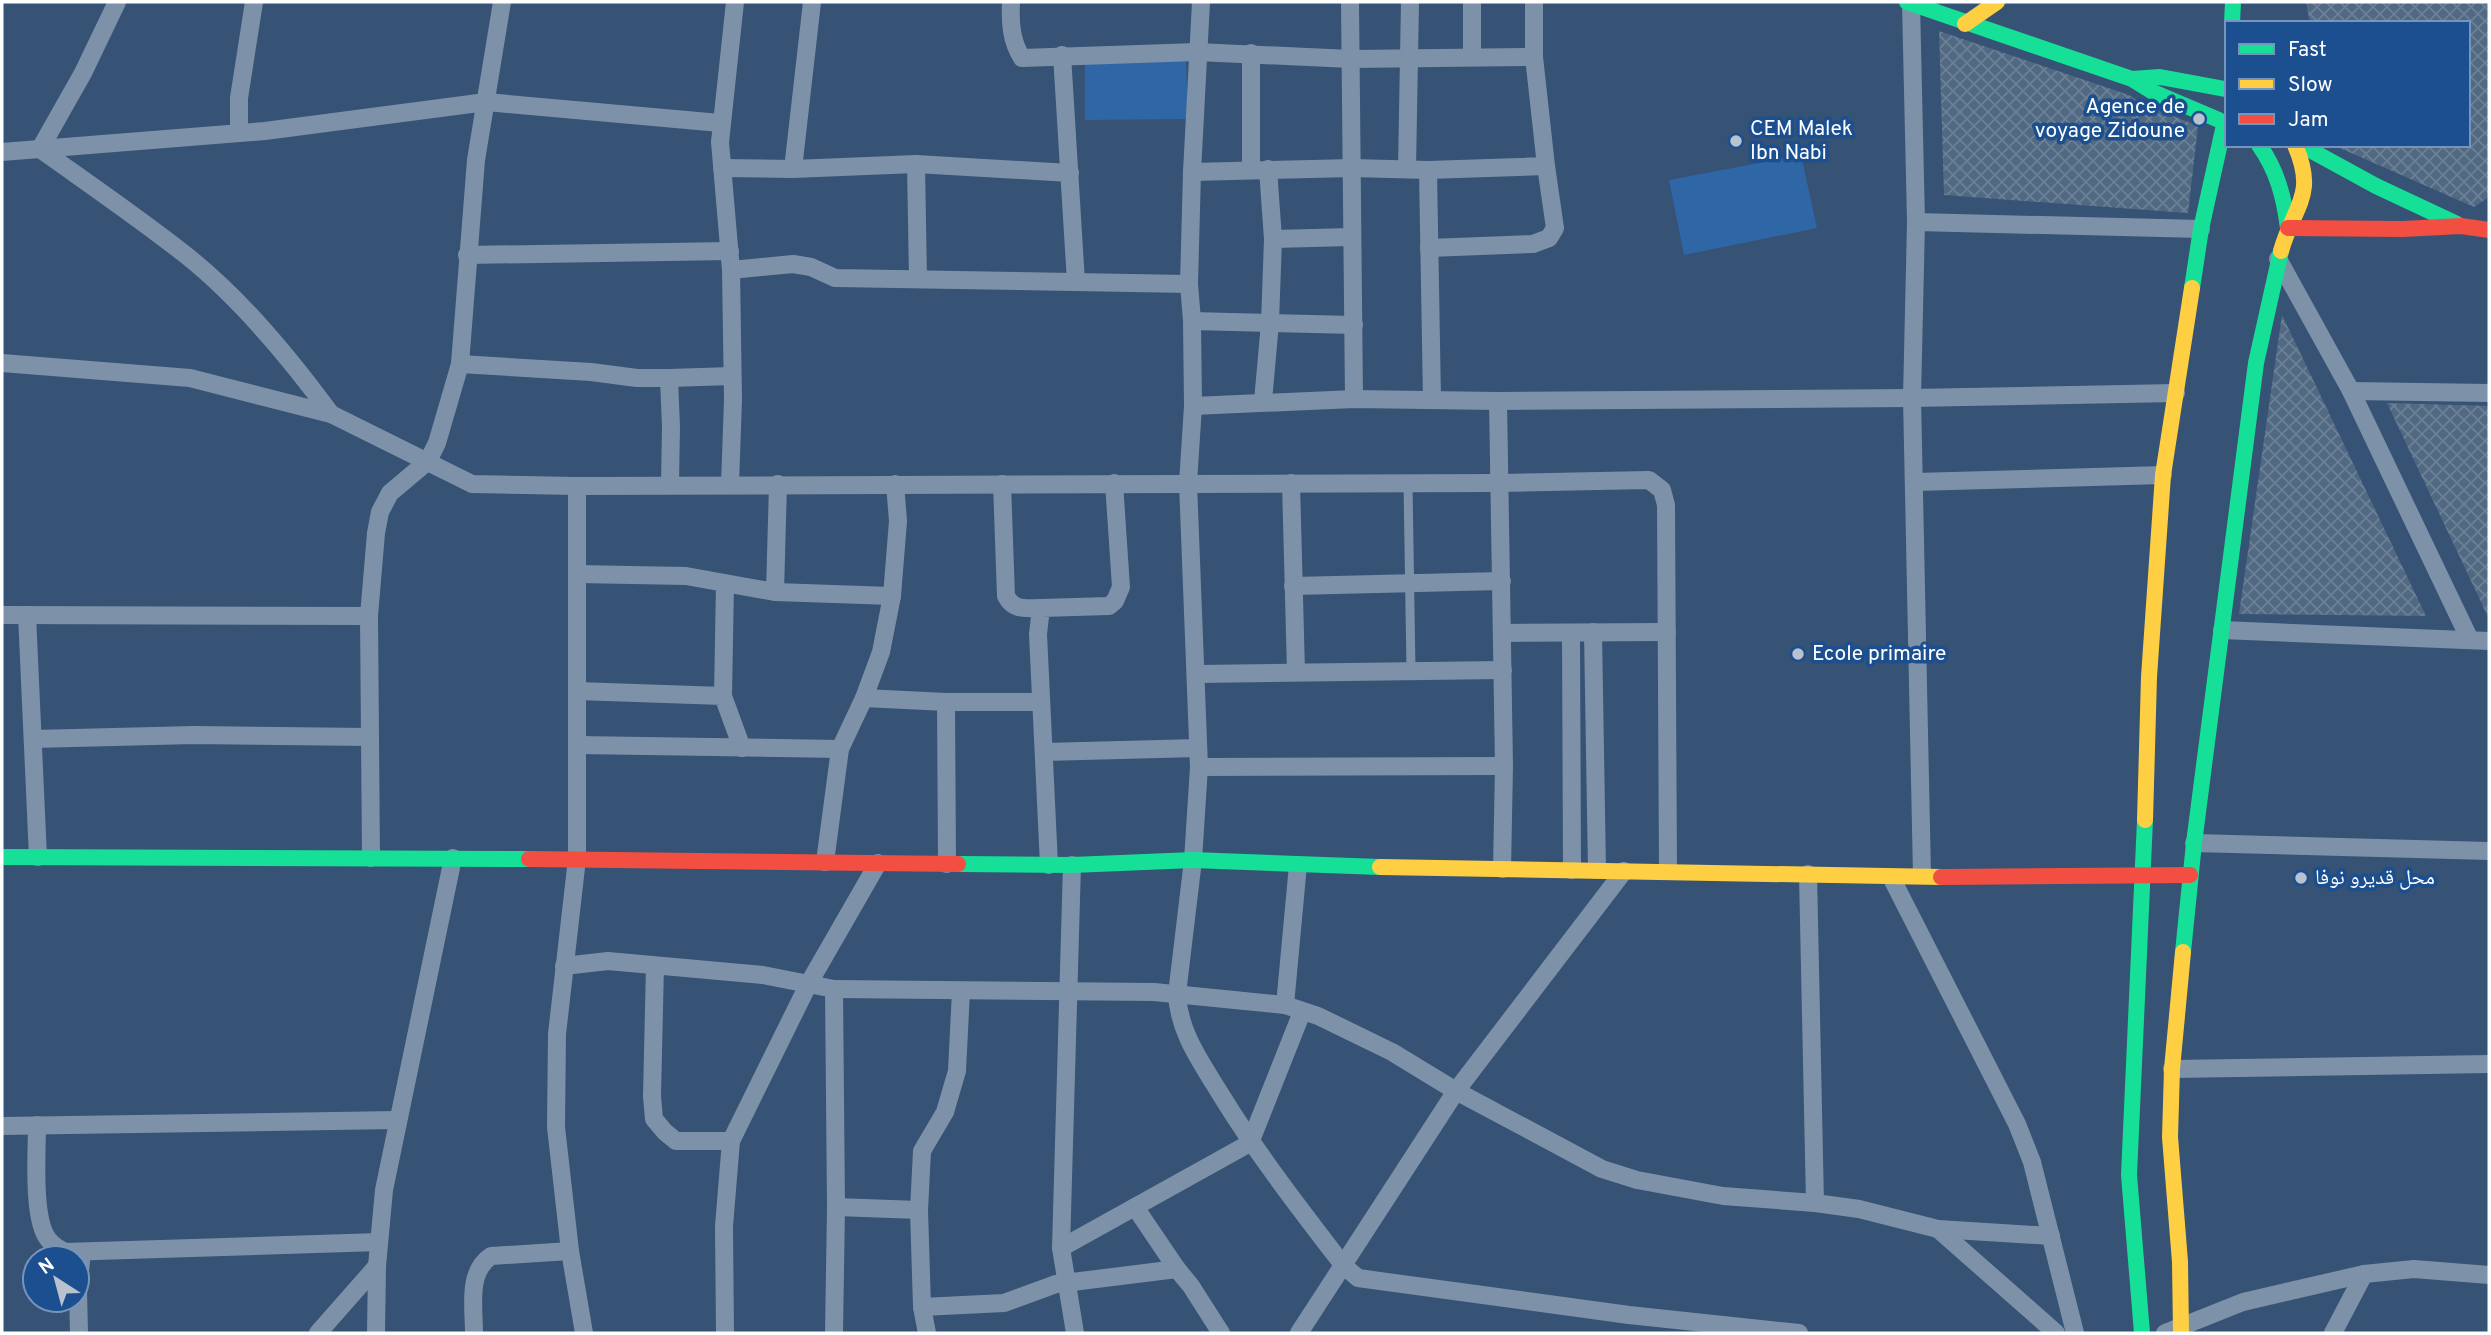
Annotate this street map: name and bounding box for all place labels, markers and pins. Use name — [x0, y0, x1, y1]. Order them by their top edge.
place label: Agence de voyage Zidoune — [2035, 94, 2185, 145]
marker: Agence de voyage Zidoune — [2191, 111, 2207, 127]
place label: CEM Malek Ibn Nabi — [1750, 116, 1853, 167]
marker: CEM Malek Ibn Nabi — [1728, 133, 1744, 149]
place label: Ecole primaire — [1812, 641, 1946, 668]
marker: Ecole primaire — [1790, 646, 1806, 662]
place label: محل قديرو نوفا — [2315, 865, 2435, 892]
marker: محل قديرو نوفا — [2293, 870, 2309, 886]

